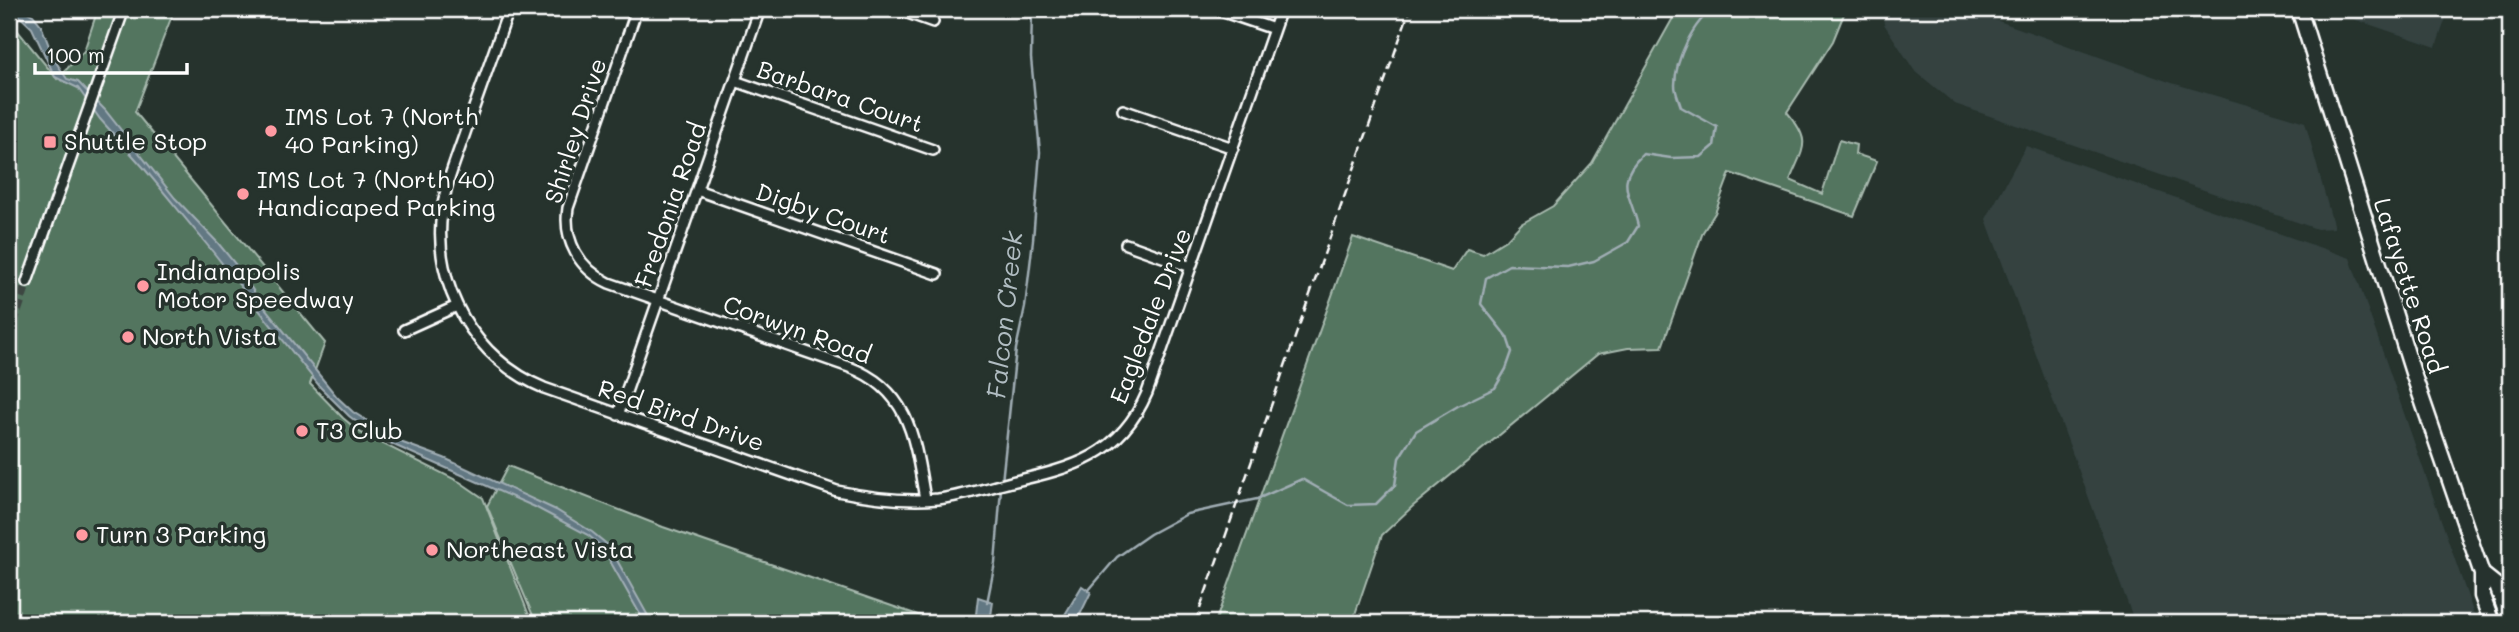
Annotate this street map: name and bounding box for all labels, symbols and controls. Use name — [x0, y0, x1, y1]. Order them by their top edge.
scale bar — [35, 32, 187, 76]
text: 100 m — [46, 41, 105, 68]
street label: Barbara Court — [753, 53, 928, 139]
street label: Shirley Drive — [537, 54, 613, 207]
place label: IMS Lot 7 (North 40 Parking) — [285, 100, 478, 159]
street label: Fredonia Road — [627, 118, 712, 291]
marker: IMS Lot 7 (North 40 Parking) — [263, 123, 279, 139]
place label: Shuttle Stop — [64, 125, 207, 156]
marker: Shuttle Stop — [42, 134, 58, 150]
place label: IMS Lot 7 (North 40) Handicaped Parking — [257, 163, 496, 222]
street label: Digby Court — [752, 175, 895, 250]
marker: IMS Lot 7 (North 40) Handicaped Parking — [235, 186, 251, 202]
street label: Lafayette Road — [2367, 194, 2453, 377]
street label: Eagledale Drive — [1102, 223, 1197, 408]
water label: Falcon Creek — [978, 228, 1030, 400]
place label: Indianapolis Motor Speedway — [157, 255, 354, 314]
marker: Indianapolis Motor Speedway — [135, 278, 151, 294]
street label: Corwyn Road — [719, 287, 876, 370]
place label: North Vista — [142, 320, 278, 351]
marker: North Vista — [120, 329, 136, 345]
street label: Red Bird Drive — [594, 372, 769, 458]
place label: T3 Club — [316, 414, 403, 445]
marker: T3 Club — [294, 423, 310, 439]
place label: Turn 3 Parking — [96, 518, 266, 549]
marker: Turn 3 Parking — [74, 527, 90, 543]
place label: Northeast Vista — [446, 533, 634, 564]
marker: Northeast Vista — [424, 542, 440, 558]

